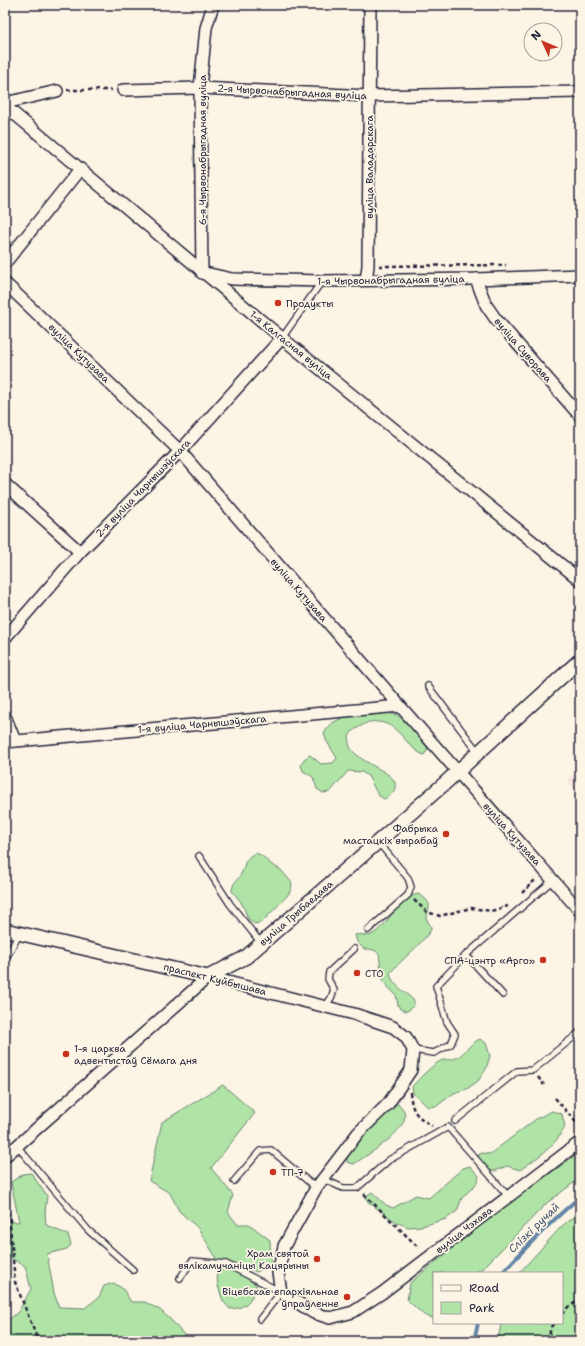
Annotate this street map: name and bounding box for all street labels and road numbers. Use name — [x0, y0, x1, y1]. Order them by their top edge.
street label: 6-я Чырвонабрыгадная вуліца — [196, 74, 209, 225]
street label: 2-я Чырвонабрыгадная вуліца — [217, 82, 368, 102]
street label: вуліца Валадарскага — [363, 114, 376, 219]
street label: 1-я Чырвонабрыгадная вуліца — [317, 272, 466, 288]
street label: 1-я Калгасная вуліца — [247, 308, 336, 383]
street label: вуліца Суворава — [491, 315, 555, 386]
street label: вуліца Кутузава — [46, 320, 113, 386]
street label: 2-я вуліца Чарнышэўскага — [93, 436, 194, 540]
street label: вуліца Кутузава — [268, 556, 331, 625]
street label: 1-я вуліца Чарнышэўскага — [137, 712, 268, 736]
street label: вуліца Кутузава — [480, 800, 544, 869]
street label: вуліца Грыбаедава — [256, 877, 336, 949]
street label: праспект Куйбышава — [162, 960, 269, 998]
street label: вуліца Чэхава — [433, 1203, 496, 1256]

